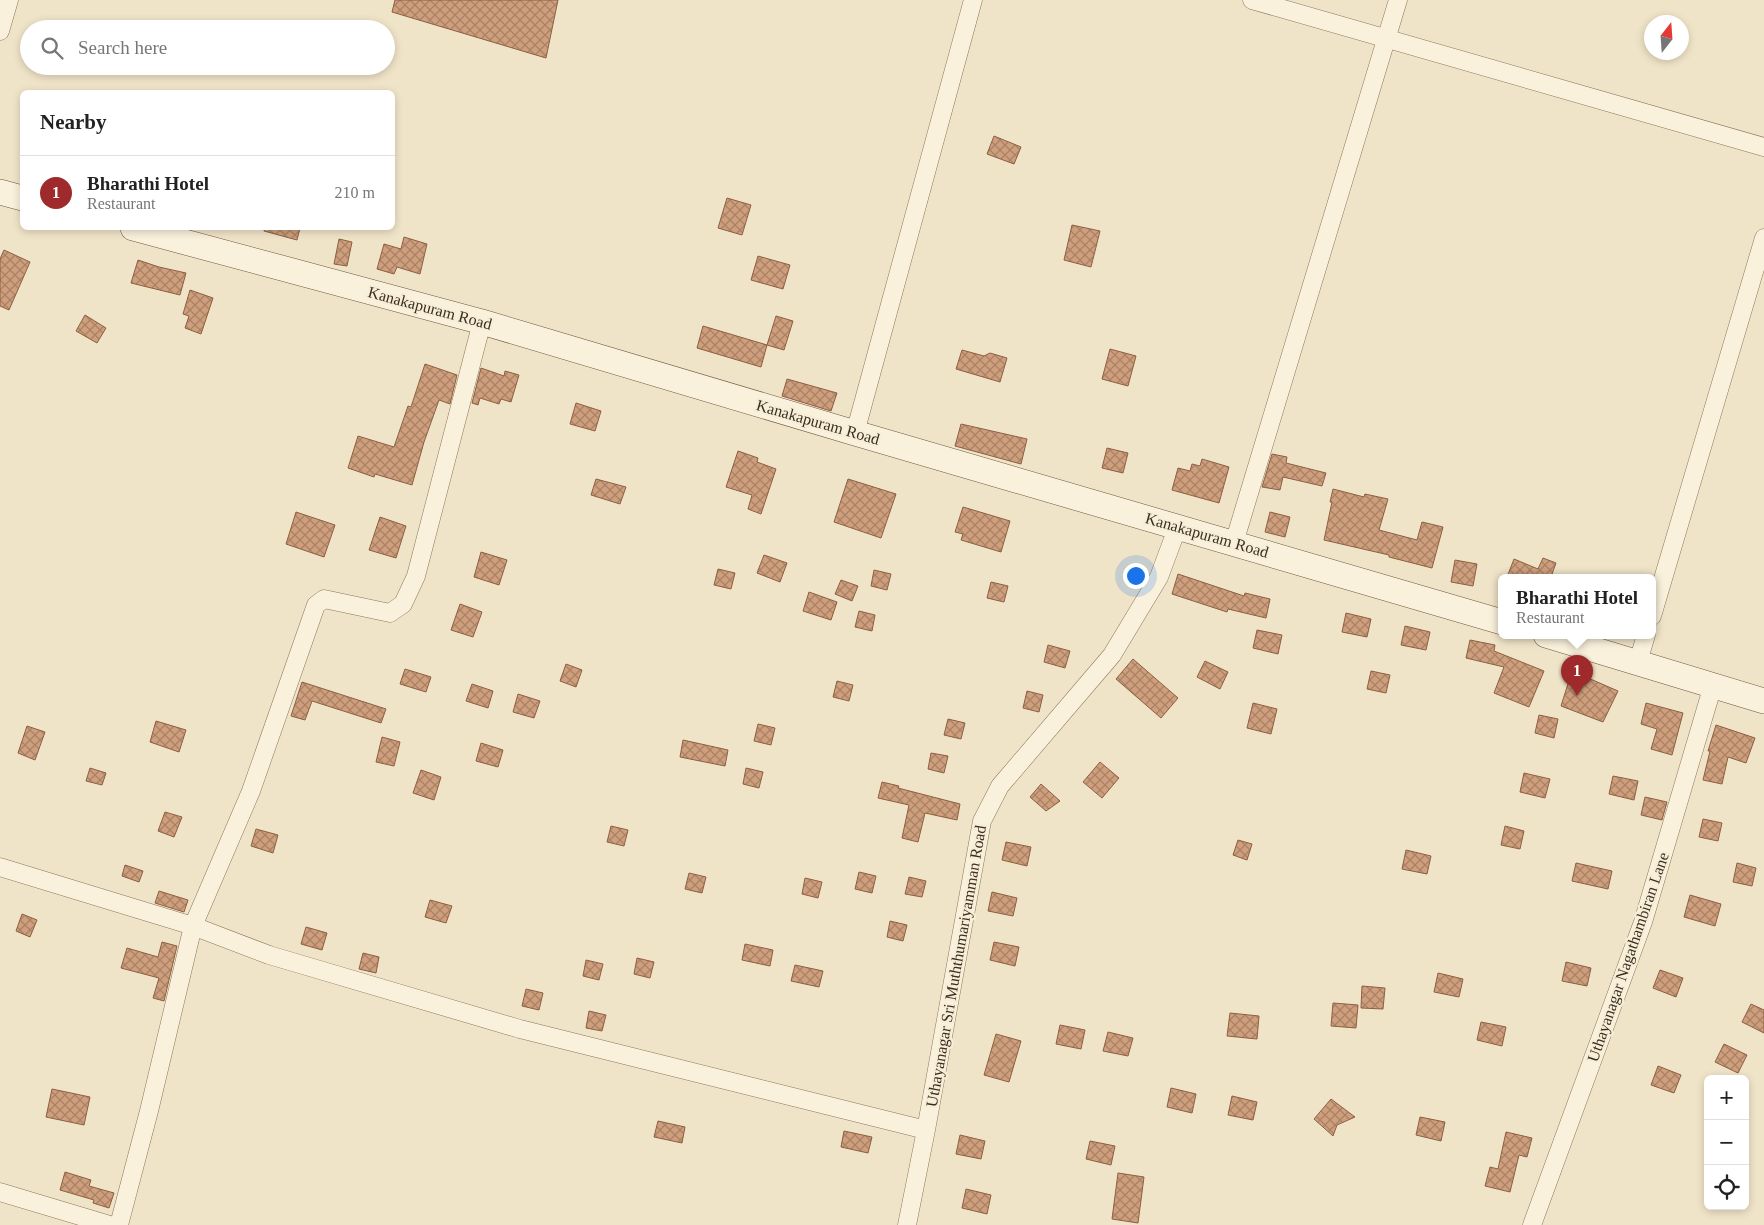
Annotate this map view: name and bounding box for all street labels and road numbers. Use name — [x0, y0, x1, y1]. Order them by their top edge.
street label: Kanakapuram Road — [366, 283, 494, 334]
street label: Kanakapuram Road — [754, 396, 882, 449]
street label: Kanakapuram Road — [1143, 509, 1271, 562]
street label: Uthayanagar Sri Muththumariyamman Road — [923, 824, 990, 1108]
street label: Uthayanagar Nagathambiran Lane — [1584, 850, 1673, 1064]

